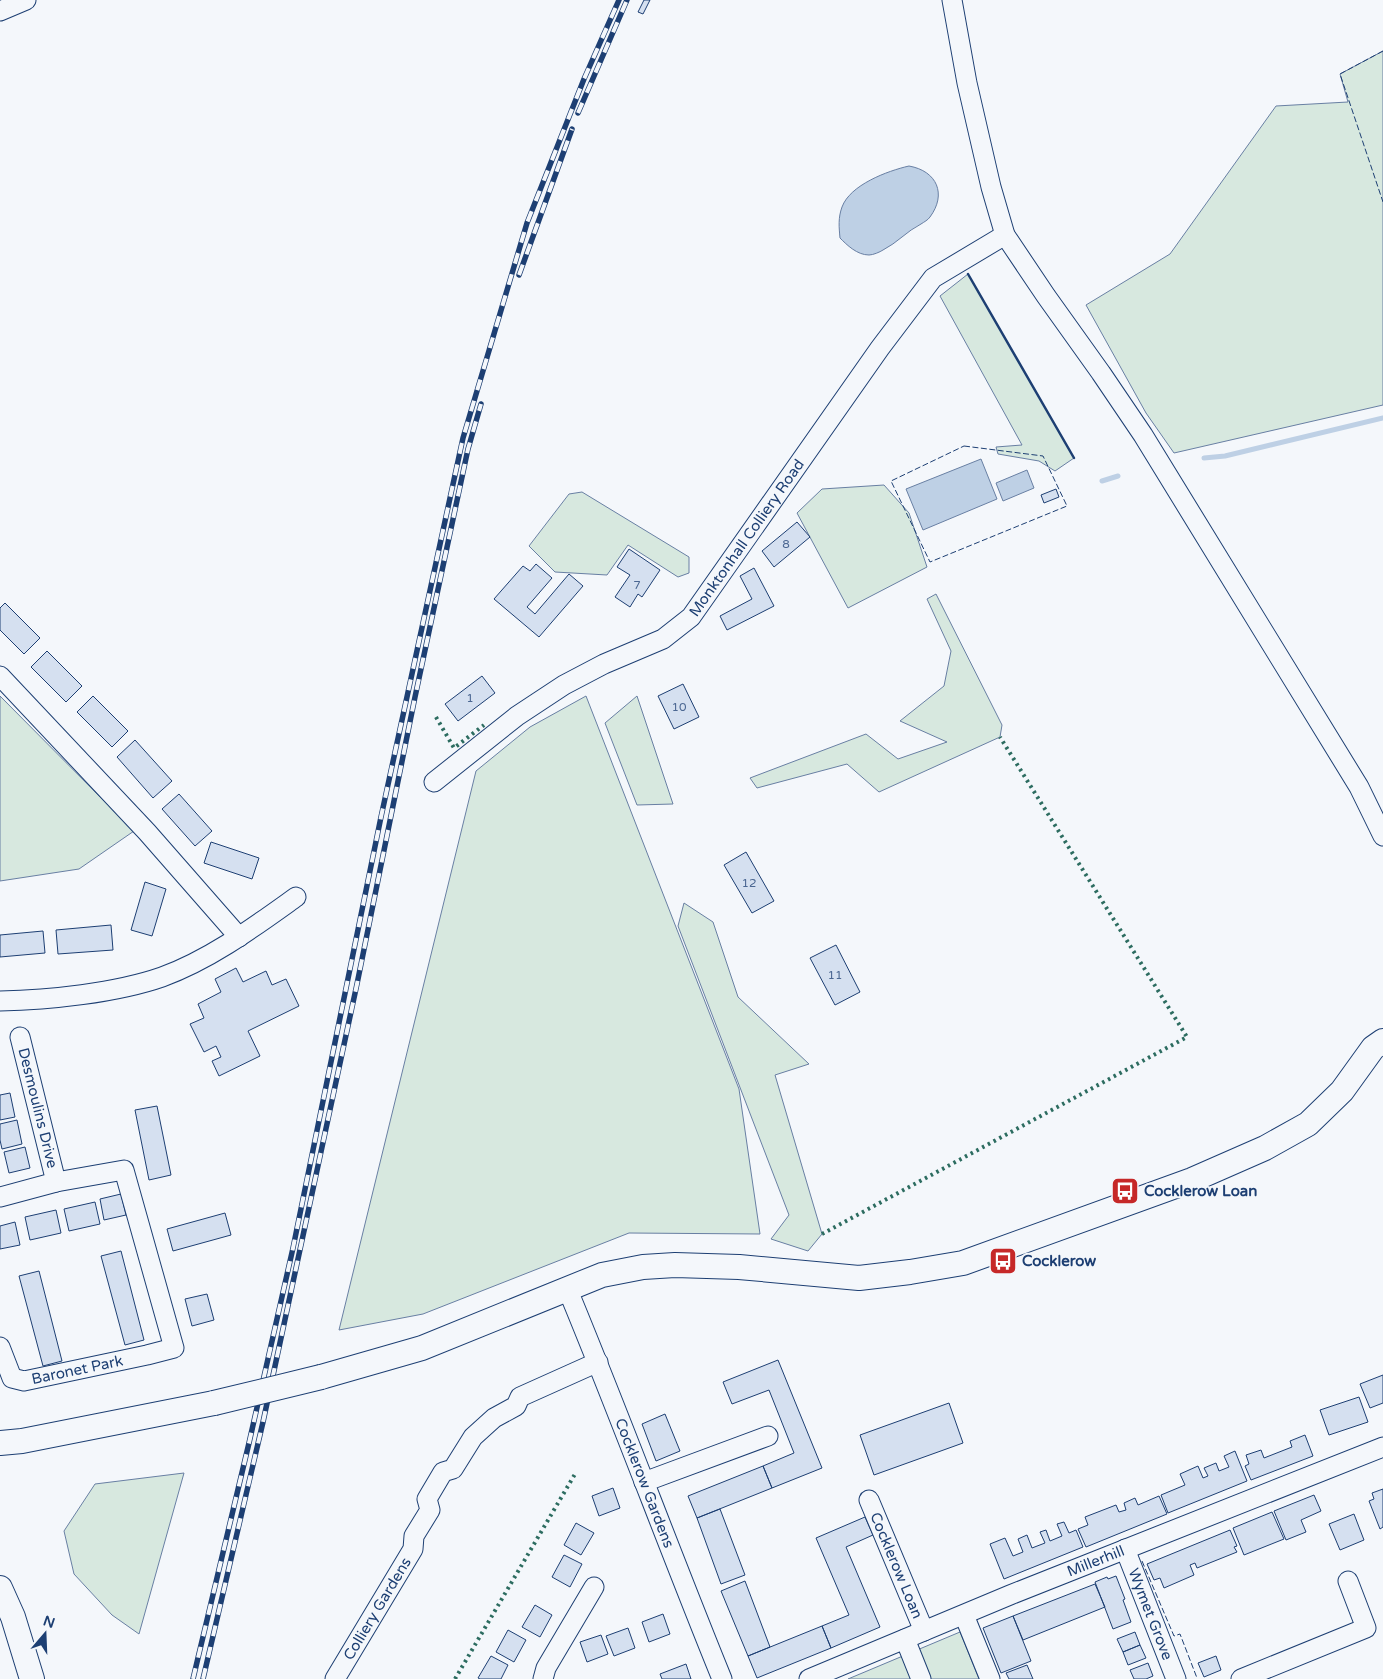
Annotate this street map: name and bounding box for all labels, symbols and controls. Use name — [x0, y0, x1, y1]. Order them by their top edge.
street label: Monktonhall Colliery Road — [685, 456, 808, 620]
house number: 8 — [782, 537, 790, 551]
house number: 7 — [633, 578, 641, 592]
house number: 1 — [466, 691, 474, 705]
house number: 10 — [671, 700, 687, 714]
house number: 12 — [741, 876, 757, 890]
house number: 11 — [827, 968, 843, 982]
street label: Desmoulins Drive — [14, 1046, 62, 1170]
bus stop icon: Cocklerow Loan — [1110, 1176, 1140, 1206]
place label: Cocklerow Loan — [1144, 1182, 1257, 1200]
bus stop icon: Cocklerow — [988, 1246, 1018, 1276]
place label: Cocklerow — [1022, 1252, 1096, 1270]
street label: Baronet Park — [30, 1351, 125, 1388]
street label: Cocklerow Gardens — [611, 1416, 678, 1551]
street label: Cocklerow Loan — [866, 1510, 927, 1621]
street label: Millerhill — [1064, 1542, 1127, 1580]
street label: Colliery Gardens — [340, 1554, 415, 1663]
street label: Wymet Grove — [1124, 1566, 1177, 1663]
north arrow — [20, 1609, 70, 1659]
text: N — [41, 1612, 57, 1632]

